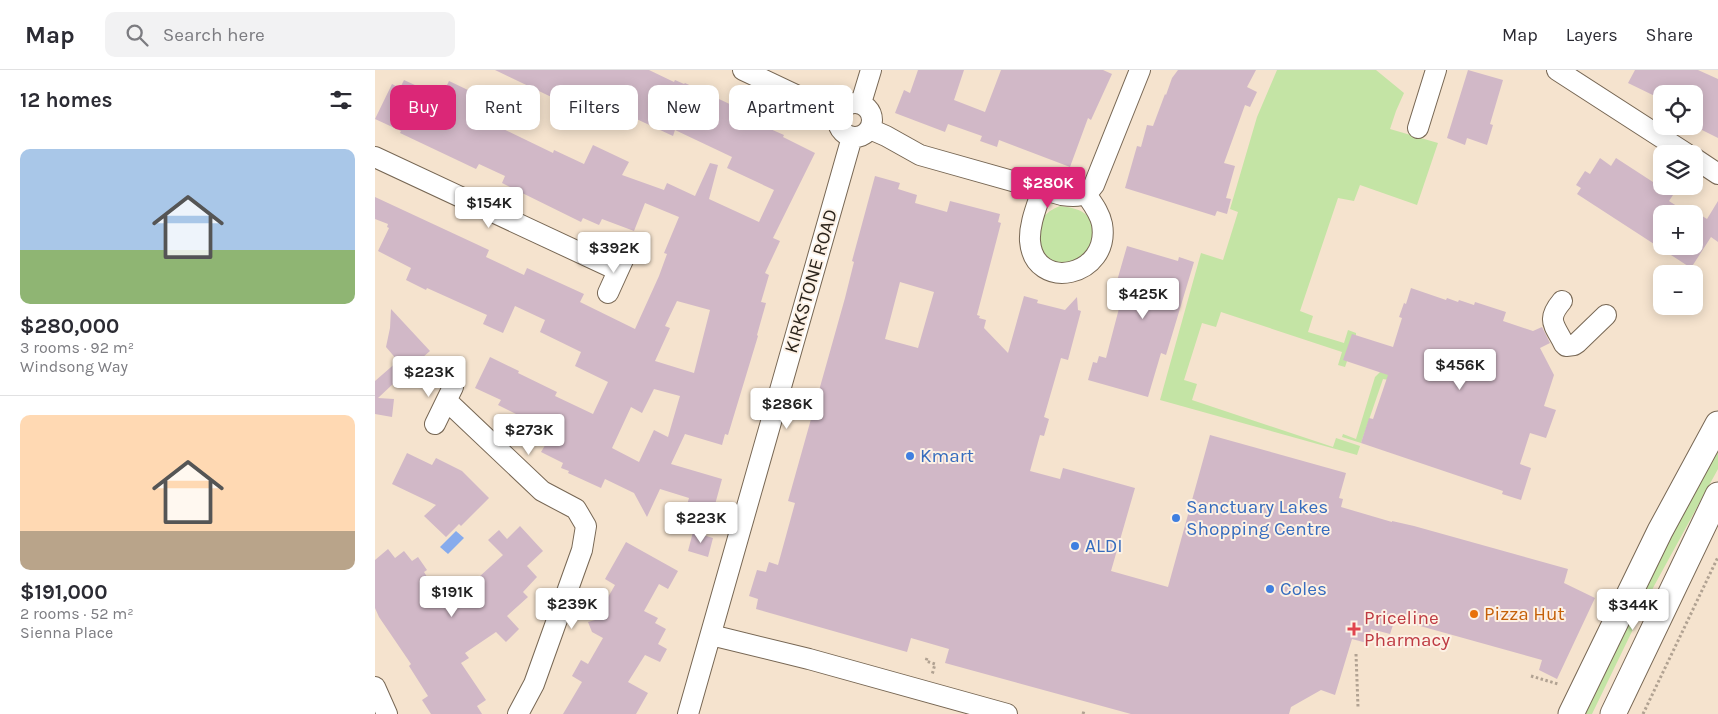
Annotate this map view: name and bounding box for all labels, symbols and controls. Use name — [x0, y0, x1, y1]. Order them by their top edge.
search box — [105, 12, 455, 57]
text: Map — [25, 21, 75, 49]
icon: search — [123, 21, 151, 49]
text: Search here — [163, 24, 265, 46]
text: Map — [1502, 24, 1538, 46]
text: Layers — [1566, 24, 1618, 46]
text: Share — [1646, 24, 1693, 46]
chip: Buy — [390, 85, 456, 130]
chip: Rent — [466, 85, 540, 130]
chip: Filters — [550, 85, 638, 130]
chip: New — [648, 85, 719, 130]
chip: Apartment — [729, 85, 853, 130]
map controls — [1653, 85, 1703, 315]
button: locate — [1653, 85, 1703, 135]
icon: filters — [327, 86, 355, 114]
text: 12 homes — [20, 88, 113, 112]
button: layers — [1653, 145, 1703, 195]
pin: $280K — [1013, 166, 1083, 209]
text: $280K — [1022, 173, 1074, 192]
icon: home — [143, 182, 233, 272]
pin: $154K — [454, 186, 524, 229]
text: $154K — [466, 193, 512, 212]
button: + — [1653, 205, 1703, 255]
street label: KIRKSTONE ROAD — [780, 206, 842, 356]
pin: $392K — [579, 232, 649, 274]
text: $392K — [589, 238, 639, 257]
button: − — [1653, 265, 1703, 315]
pin: $425K — [1108, 278, 1178, 320]
text: $425K — [1118, 284, 1168, 303]
text: $280,000 — [20, 314, 119, 338]
text: 3 rooms · 92 m² — [20, 338, 134, 357]
pin: $456K — [1425, 348, 1495, 391]
text: $456K — [1435, 355, 1485, 374]
pin: $223K — [394, 356, 464, 398]
text: Windsong Way — [20, 357, 128, 376]
text: $223K — [404, 362, 454, 381]
pin: $286K — [752, 388, 822, 430]
text: $286K — [761, 394, 813, 413]
pin: $273K — [494, 414, 564, 456]
text: $273K — [504, 420, 554, 439]
place label: Kmart — [920, 445, 974, 467]
icon: home — [143, 447, 233, 537]
marker: Kmart — [904, 450, 916, 462]
place label: Sanctuary Lakes Shopping Centre — [1186, 496, 1331, 540]
pin: $223K — [666, 502, 736, 544]
text: $223K — [676, 508, 726, 527]
marker: Sanctuary Lakes Shopping Centre — [1170, 512, 1182, 524]
place label: ALDI — [1085, 535, 1123, 557]
marker: ALDI — [1069, 540, 1081, 552]
pin: $191K — [417, 576, 487, 618]
place label: Coles — [1280, 578, 1327, 600]
text: $191,000 — [20, 580, 107, 604]
text: $191K — [431, 582, 473, 601]
marker: Coles — [1264, 583, 1276, 595]
pin: $239K — [537, 588, 607, 630]
pin: $344K — [1598, 588, 1668, 631]
text: $239K — [547, 594, 597, 613]
text: $344K — [1608, 595, 1658, 614]
place label: Pizza Hut — [1484, 603, 1565, 625]
text: 2 rooms · 52 m² — [20, 604, 134, 623]
place label: Priceline Pharmacy — [1364, 607, 1450, 651]
marker: Pizza Hut — [1468, 608, 1480, 620]
text: Sienna Place — [20, 623, 113, 642]
marker: Priceline Pharmacy — [1348, 623, 1360, 635]

